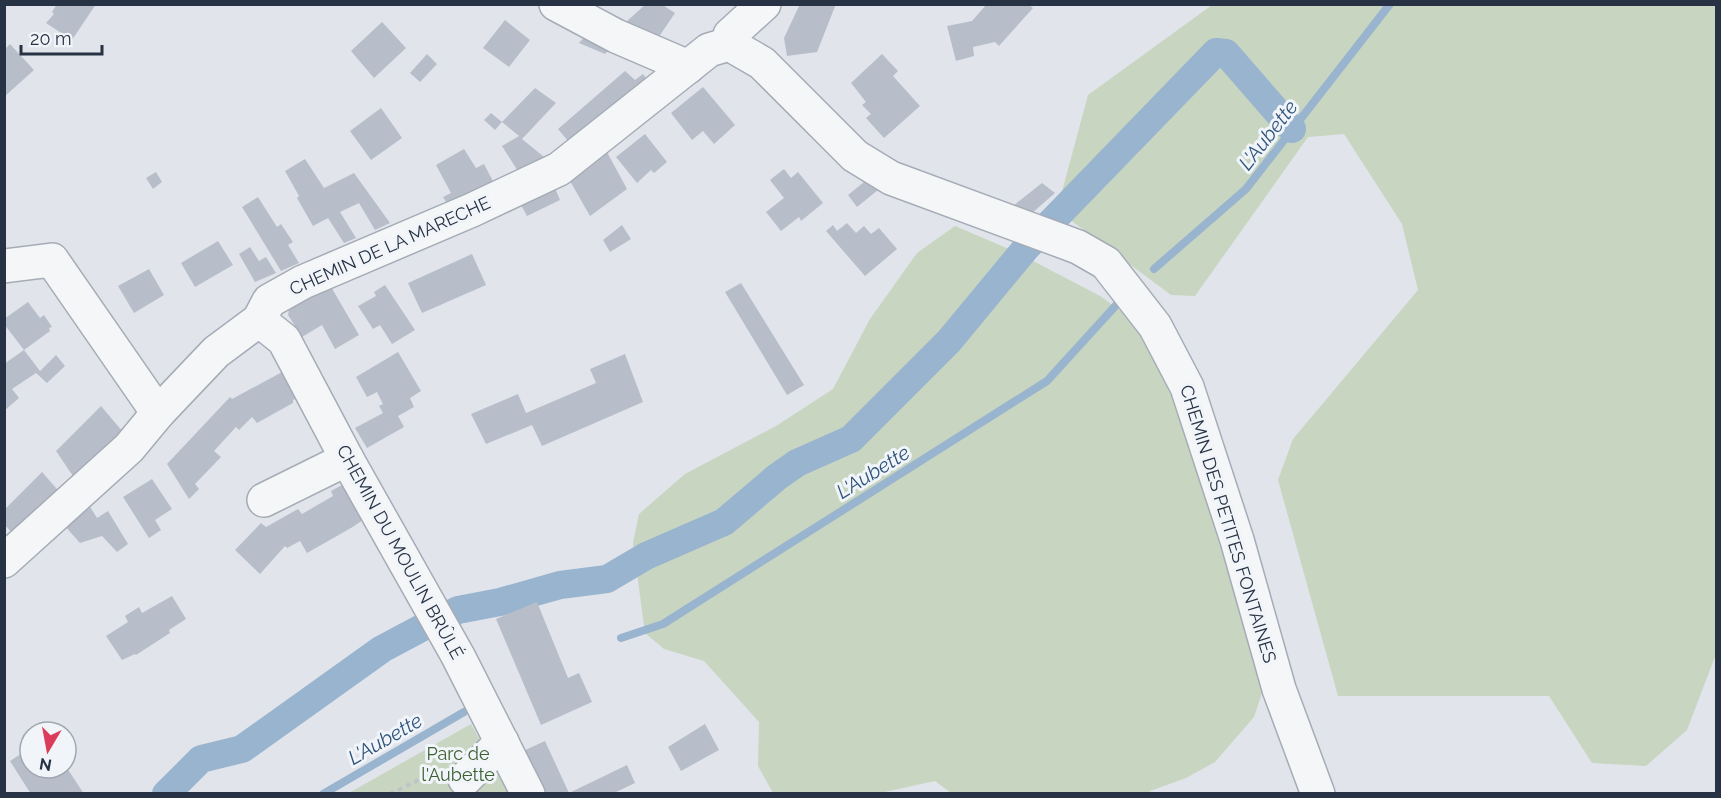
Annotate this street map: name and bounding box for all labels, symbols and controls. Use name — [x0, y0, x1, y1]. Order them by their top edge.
scale bar — [21, 18, 102, 56]
text: 20 m — [30, 28, 72, 49]
water label: L'Aubette — [1233, 95, 1303, 175]
street label: CHEMIN DE LA MARECHE — [286, 192, 493, 299]
street label: CHEMIN DES PETITES FONTAINES — [1176, 382, 1281, 665]
water label: L'Aubette — [832, 440, 914, 504]
street label: CHEMIN DU MOULIN BRÛLÉ — [333, 441, 469, 662]
water label: L'Aubette — [344, 708, 427, 770]
north arrow — [18, 720, 78, 780]
park label: Parc de l'Aubette — [421, 743, 495, 785]
text: N — [38, 754, 53, 775]

